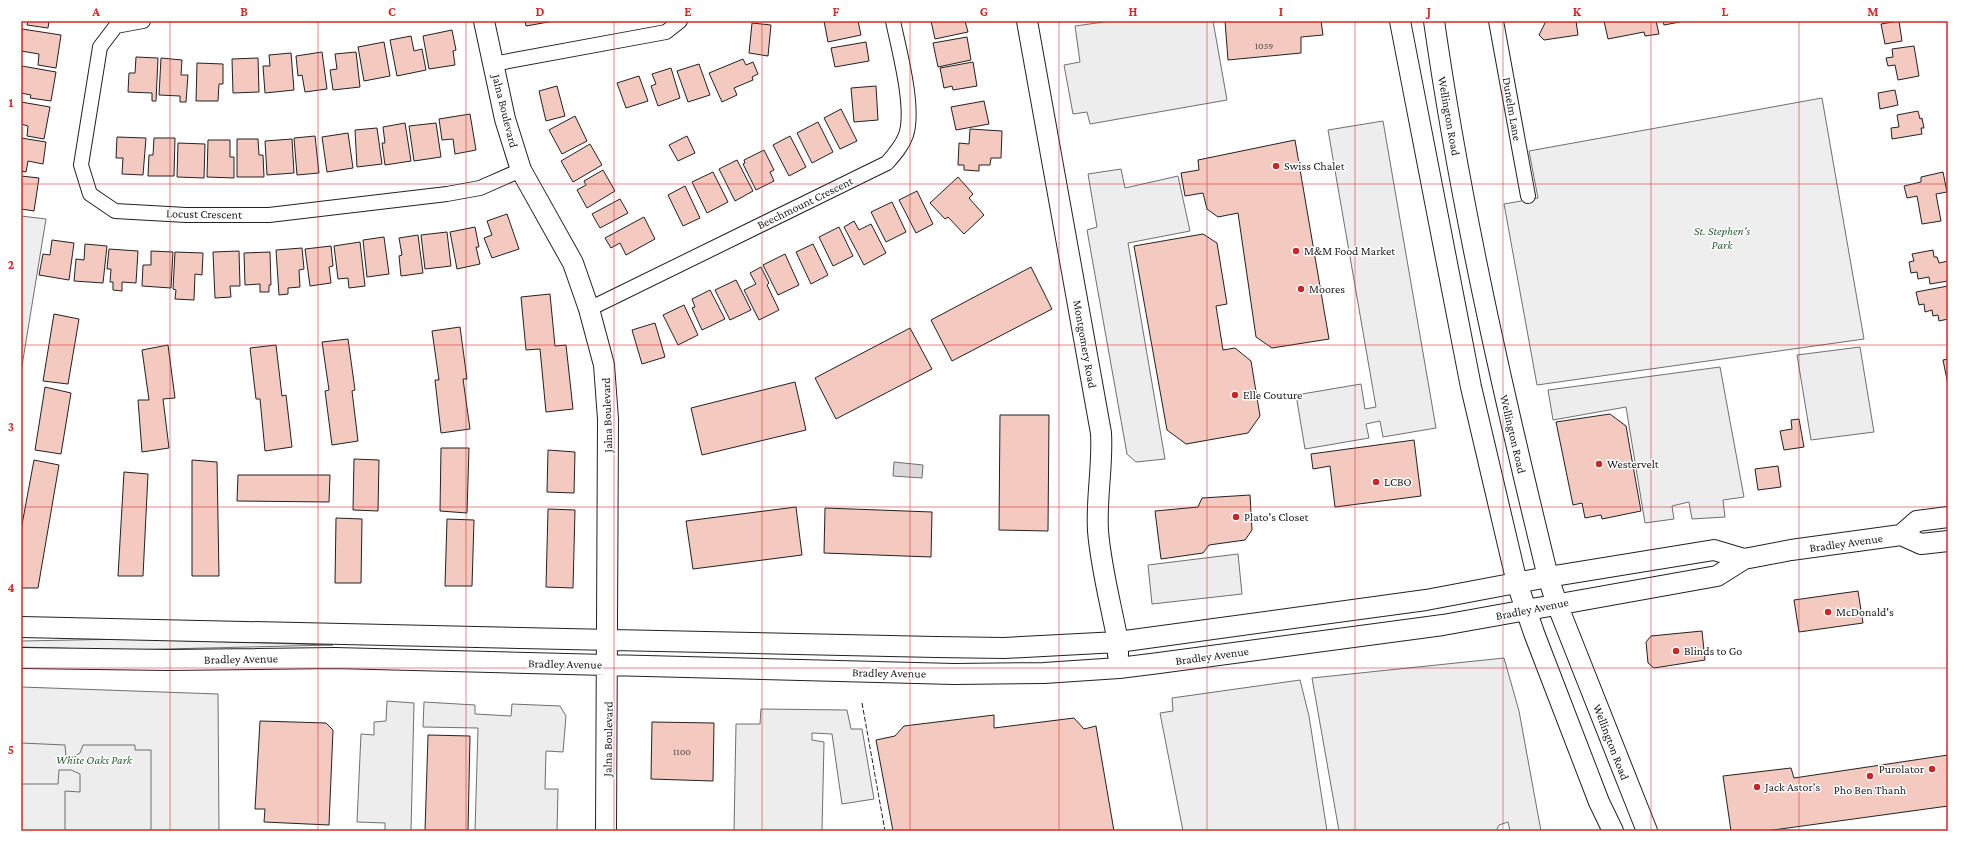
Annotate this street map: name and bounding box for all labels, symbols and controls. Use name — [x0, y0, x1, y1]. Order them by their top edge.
text: A — [91, 4, 100, 19]
text: B — [240, 4, 248, 19]
text: C — [388, 4, 396, 19]
text: D — [536, 4, 545, 19]
text: E — [684, 4, 692, 19]
text: F — [833, 4, 840, 19]
text: G — [980, 4, 988, 19]
text: H — [1129, 4, 1138, 19]
text: I — [1279, 4, 1283, 19]
text: J — [1425, 4, 1431, 19]
text: K — [1573, 4, 1582, 19]
text: L — [1722, 4, 1729, 19]
text: M — [1867, 4, 1879, 19]
house number: 1059 — [1255, 40, 1273, 51]
street label: Jalna Boulevard — [489, 72, 521, 150]
street label: Wellington Road — [1435, 75, 1463, 157]
street label: Dunelm Lane — [1500, 76, 1524, 142]
text: 1 — [9, 95, 14, 110]
place label: Swiss Chalet — [1284, 159, 1346, 173]
marker: Swiss Chalet — [1271, 161, 1281, 171]
street label: Beechmount Crescent — [755, 173, 856, 232]
street label: Locust Crescent — [166, 206, 243, 222]
park label: St. Stephen's Park — [1694, 224, 1750, 252]
place label: M&M Food Market — [1304, 244, 1396, 258]
marker: M&M Food Market — [1291, 246, 1301, 256]
text: 2 — [8, 257, 15, 272]
place label: Moores — [1309, 282, 1345, 296]
marker: Moores — [1296, 284, 1306, 294]
street label: Montgomery Road — [1070, 299, 1100, 390]
street label: Jalna Boulevard — [599, 377, 615, 454]
place label: Elle Couture — [1243, 388, 1302, 402]
marker: Elle Couture — [1230, 390, 1240, 400]
street label: Wellington Road — [1497, 393, 1529, 475]
text: 3 — [8, 419, 14, 434]
place label: Westervelt — [1607, 457, 1660, 471]
marker: Westervelt — [1594, 459, 1604, 469]
place label: LCBO — [1384, 475, 1412, 489]
marker: LCBO — [1371, 477, 1381, 487]
place label: Plato's Closet — [1244, 510, 1309, 524]
marker: Plato's Closet — [1231, 512, 1241, 522]
street label: Bradley Avenue — [1808, 531, 1884, 555]
text: 4 — [7, 580, 15, 595]
street label: Bradley Avenue — [1494, 595, 1570, 623]
place label: McDonald's — [1836, 605, 1894, 619]
marker: McDonald's — [1823, 607, 1833, 617]
street label: Bradley Avenue — [1174, 644, 1250, 668]
place label: Blinds to Go — [1684, 644, 1742, 658]
marker: Blinds to Go — [1671, 646, 1681, 656]
street label: Bradley Avenue — [204, 651, 278, 667]
street label: Bradley Avenue — [528, 656, 602, 672]
street label: Bradley Avenue — [852, 665, 926, 681]
street label: Jalna Boulevard — [600, 701, 616, 778]
street label: Wellington Road — [1590, 702, 1632, 783]
text: 5 — [8, 742, 14, 757]
house number: 1100 — [673, 746, 691, 757]
park label: White Oaks Park — [56, 753, 133, 767]
place label: Purolator — [1879, 762, 1925, 776]
marker: Purolator — [1927, 764, 1937, 774]
marker: Pho Ben Thanh — [1865, 771, 1875, 781]
place label: Jack Astor's — [1764, 780, 1820, 794]
marker: Jack Astor's — [1752, 782, 1762, 792]
place label: Pho Ben Thanh — [1834, 783, 1907, 797]

